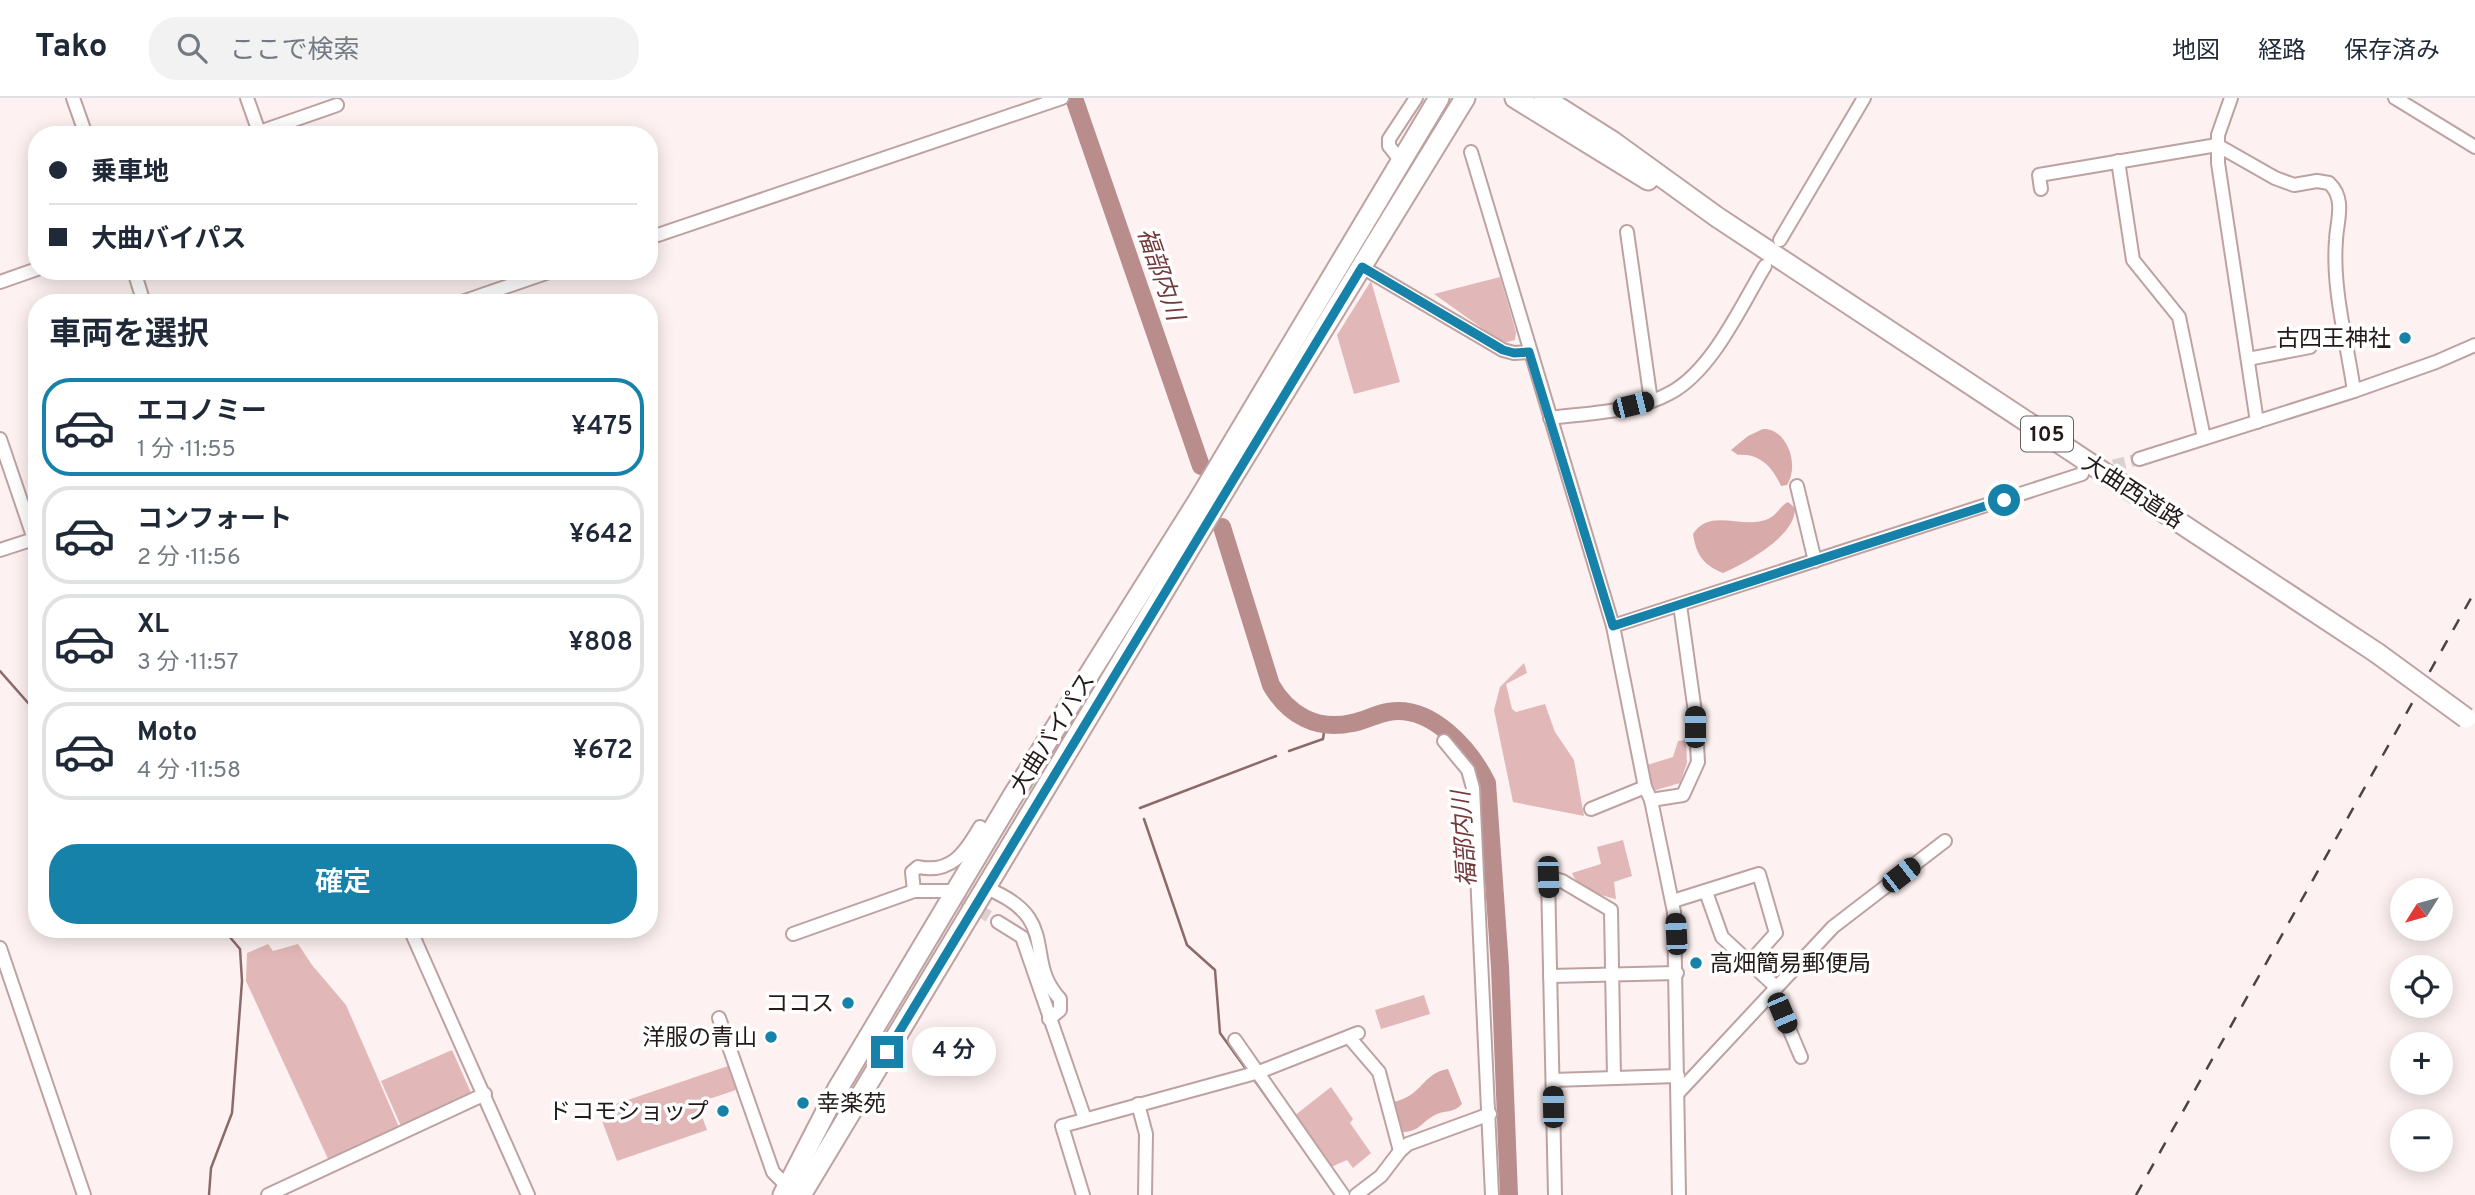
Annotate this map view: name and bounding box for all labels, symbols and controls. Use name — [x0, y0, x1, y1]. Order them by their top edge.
search box — [149, 17, 639, 80]
text: Tako — [35, 27, 107, 69]
icon: search — [173, 29, 211, 67]
text: ここで検索 — [229, 35, 359, 68]
text: 地図 — [2172, 37, 2220, 67]
text: 経路 — [2258, 37, 2306, 67]
text: 保存済み — [2344, 37, 2440, 67]
text: 乗車地 — [91, 157, 169, 190]
text: 大曲バイパス — [91, 224, 246, 257]
water label: 福部内川 — [1129, 224, 1190, 328]
text: 車両を選択 — [49, 316, 209, 356]
place label: 古四王神社 — [2276, 326, 2391, 355]
marker: 古四王神社 — [2397, 330, 2413, 346]
car — [1611, 390, 1656, 420]
icon: car — [53, 396, 116, 459]
text: エコノミー — [137, 396, 267, 429]
text: ¥475 — [571, 411, 633, 444]
road number: 105 — [2021, 416, 2073, 452]
text: 1 分 · 11:55 — [137, 436, 236, 465]
street label: 大曲西道路 — [2076, 450, 2188, 537]
route start — [1988, 484, 2020, 516]
icon: car — [53, 504, 116, 567]
text: コンフォート — [137, 504, 292, 537]
text: ¥642 — [569, 519, 633, 552]
text: 2 分 · 11:56 — [137, 544, 241, 573]
text: XL — [137, 609, 169, 642]
icon: car — [53, 612, 116, 675]
text: ¥808 — [569, 627, 633, 660]
text: 3 分 · 11:57 — [137, 649, 238, 678]
street label: 大曲バイパス — [1005, 668, 1103, 800]
car — [1685, 706, 1706, 748]
text: Moto — [137, 717, 197, 750]
icon: car — [53, 720, 116, 783]
text: ¥672 — [573, 735, 633, 768]
text: 4 分 · 11:58 — [137, 757, 241, 786]
water label: 福部内川 — [1447, 787, 1484, 888]
button: 確定 — [49, 844, 637, 924]
car — [1878, 854, 1925, 896]
car — [1537, 856, 1560, 898]
north arrow — [2390, 878, 2454, 942]
map controls — [2390, 878, 2453, 1172]
car — [1665, 912, 1688, 956]
place label: 高畑簡易郵便局 — [1710, 951, 1871, 980]
marker: 高畑簡易郵便局 — [1688, 955, 1704, 971]
button: locate — [2390, 955, 2453, 1018]
car — [1765, 990, 1800, 1036]
place label: ココス — [765, 991, 834, 1020]
marker: ココス — [840, 995, 856, 1011]
place label: 洋服の青山 — [642, 1025, 757, 1054]
callout: 4 分 — [912, 1028, 996, 1076]
marker: 洋服の青山 — [763, 1029, 779, 1045]
button: + — [2390, 1032, 2453, 1095]
route end — [871, 1036, 903, 1068]
text: 4 分 — [932, 1037, 976, 1066]
car — [1543, 1086, 1564, 1128]
place label: 幸楽苑 — [817, 1091, 886, 1120]
marker: 幸楽苑 — [795, 1095, 811, 1111]
place label: ドコモショップ — [548, 1099, 709, 1128]
marker: ドコモショップ — [715, 1103, 731, 1119]
button: − — [2390, 1109, 2453, 1172]

